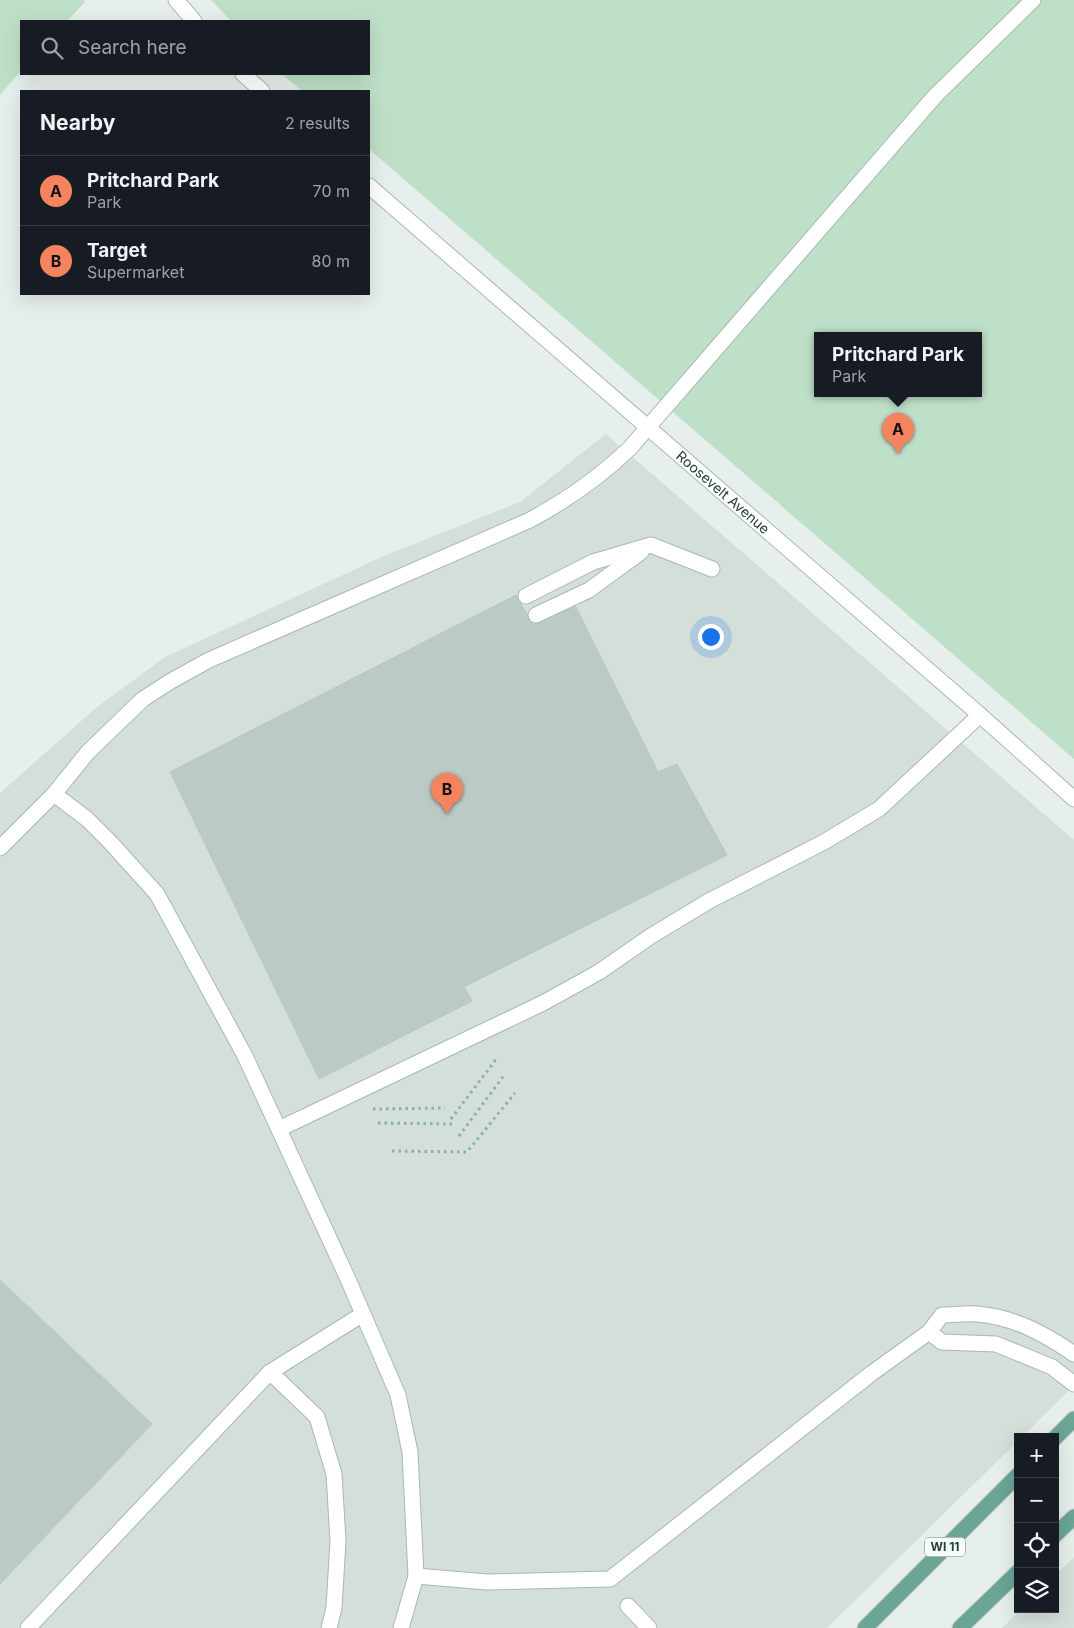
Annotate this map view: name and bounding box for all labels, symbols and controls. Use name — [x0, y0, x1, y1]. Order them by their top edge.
search box — [20, 20, 370, 75]
icon: search — [38, 34, 66, 62]
text: Search here — [78, 36, 187, 59]
text: Nearby — [40, 110, 115, 135]
text: 2 results — [285, 113, 350, 133]
text: Pritchard Park — [87, 169, 219, 192]
text: A — [50, 181, 62, 201]
text: 70 m — [313, 181, 350, 201]
text: Park — [87, 192, 121, 212]
text: Target — [87, 239, 147, 262]
text: B — [51, 251, 61, 271]
text: 80 m — [311, 251, 350, 271]
text: Supermarket — [87, 262, 184, 282]
popup — [814, 332, 982, 397]
text: Pritchard Park — [832, 343, 964, 366]
text: Park — [832, 366, 866, 386]
pin: A — [882, 413, 914, 454]
street label: Roosevelt Avenue — [673, 447, 773, 537]
your location — [698, 624, 724, 650]
pin: B — [431, 773, 463, 814]
map controls — [1014, 1433, 1059, 1613]
button: + — [1014, 1433, 1059, 1478]
button: − — [1014, 1478, 1059, 1523]
button: locate — [1014, 1523, 1059, 1568]
road number: WI 11 — [925, 1538, 965, 1556]
button: layers — [1014, 1568, 1059, 1613]

